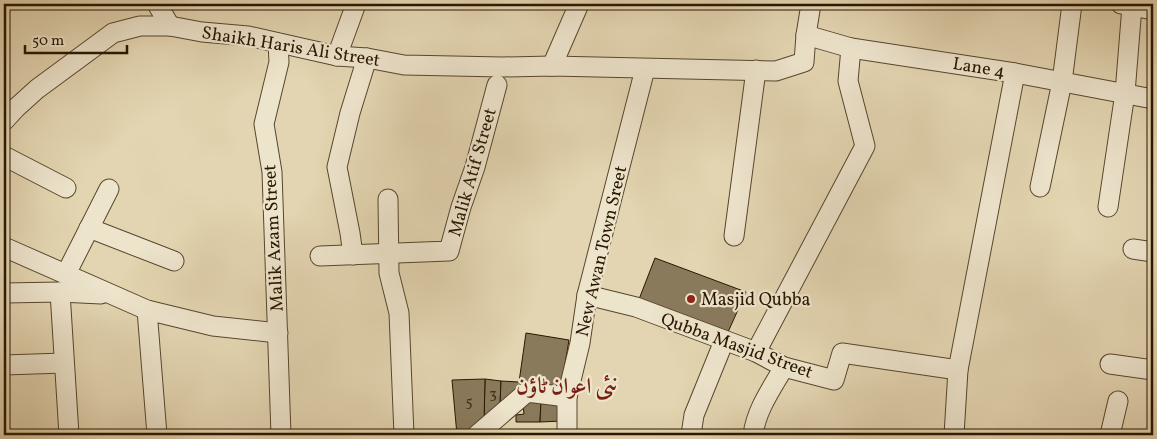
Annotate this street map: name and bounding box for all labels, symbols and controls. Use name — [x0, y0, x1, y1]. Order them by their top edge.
street label: Shaikh Haris Ali Street — [200, 21, 382, 74]
scale bar — [25, 22, 128, 54]
text: 50 m — [32, 31, 64, 52]
street label: Lane 4 — [951, 52, 1007, 85]
street label: Malik Atif Street — [443, 105, 504, 240]
street label: New Awan Town Sreet — [571, 163, 634, 339]
street label: Malik Azam Street — [258, 164, 291, 312]
place label: Masjid Qubba — [701, 288, 811, 313]
marker: Masjid Qubba — [685, 293, 697, 305]
street label: Qubba Masjid Street — [657, 307, 816, 386]
district label: نئی اعوان ٹاؤن — [516, 372, 618, 403]
house number: 3 — [489, 384, 497, 405]
house number: 5 — [465, 392, 473, 413]

